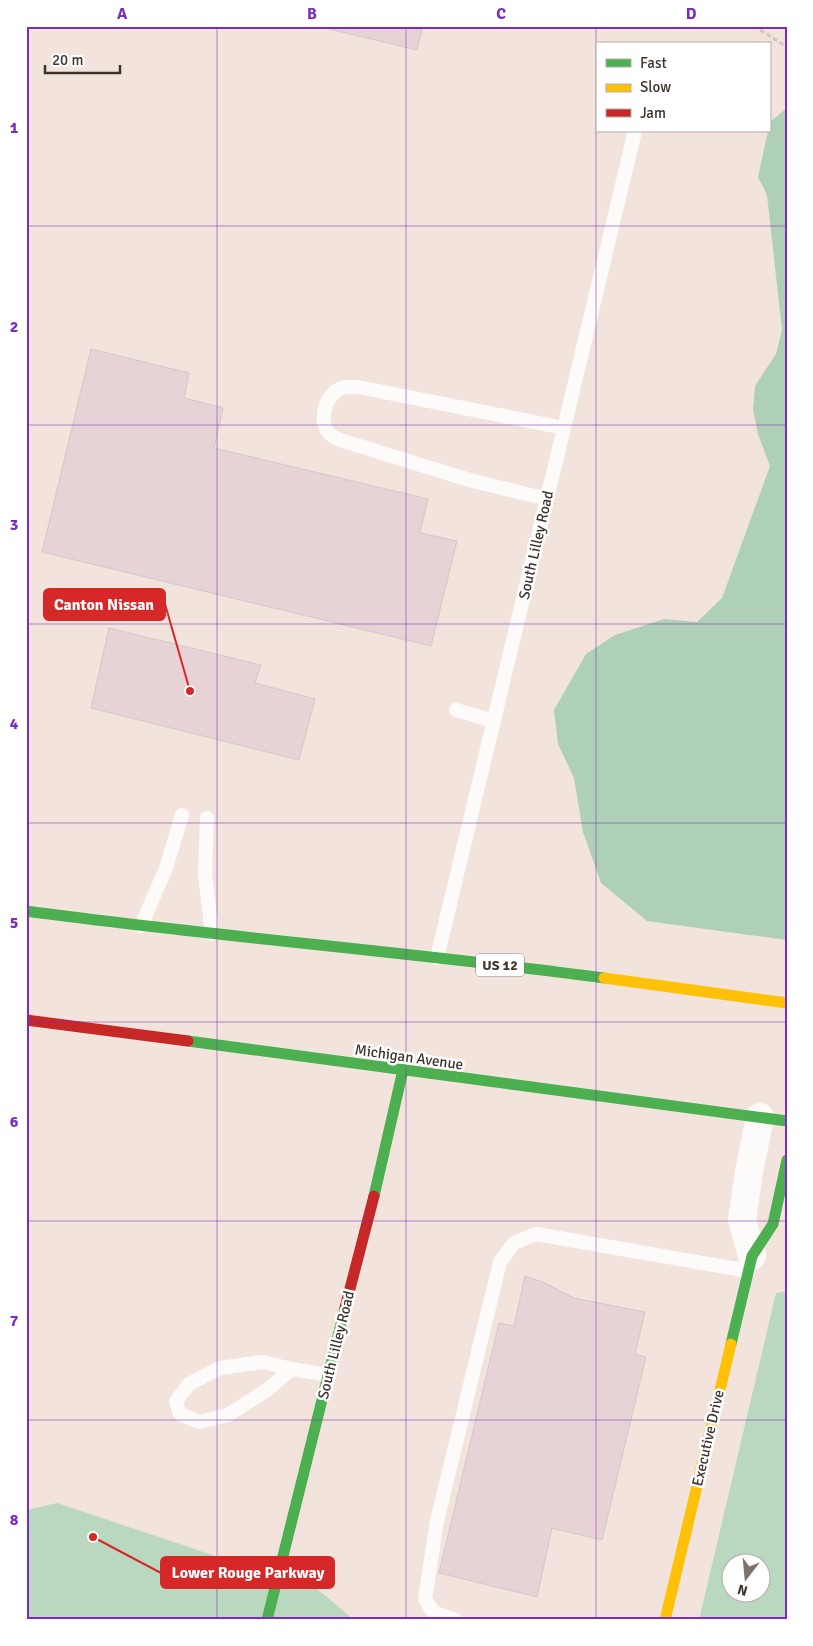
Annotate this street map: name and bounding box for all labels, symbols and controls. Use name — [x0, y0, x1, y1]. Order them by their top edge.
text: A — [117, 4, 128, 24]
text: B — [307, 4, 317, 24]
text: C — [496, 4, 506, 24]
text: D — [686, 4, 697, 24]
scale bar — [45, 42, 120, 74]
legend — [596, 42, 770, 132]
text: 20 m — [52, 51, 83, 69]
text: Fast — [640, 54, 667, 72]
text: Slow — [640, 78, 671, 96]
text: Jam — [640, 104, 666, 122]
text: 1 — [10, 118, 19, 138]
text: 2 — [10, 317, 18, 337]
street label: South Lilley Road — [515, 489, 557, 601]
text: 3 — [10, 515, 18, 535]
callout: Canton Nissan — [44, 589, 165, 620]
text: Canton Nissan — [54, 595, 154, 615]
text: 4 — [10, 714, 19, 734]
text: 5 — [10, 913, 18, 933]
road number: US 12 — [476, 954, 524, 976]
street label: Michigan Avenue — [354, 1040, 464, 1074]
text: 6 — [10, 1112, 19, 1132]
street label: South Lilley Road — [314, 1289, 358, 1401]
text: 7 — [10, 1311, 19, 1331]
street label: Executive Drive — [688, 1388, 728, 1488]
text: 8 — [10, 1510, 19, 1530]
north arrow — [720, 1554, 770, 1604]
callout: Lower Rouge Parkway — [161, 1557, 334, 1588]
text: Lower Rouge Parkway — [171, 1563, 325, 1583]
text: N — [736, 1581, 750, 1600]

